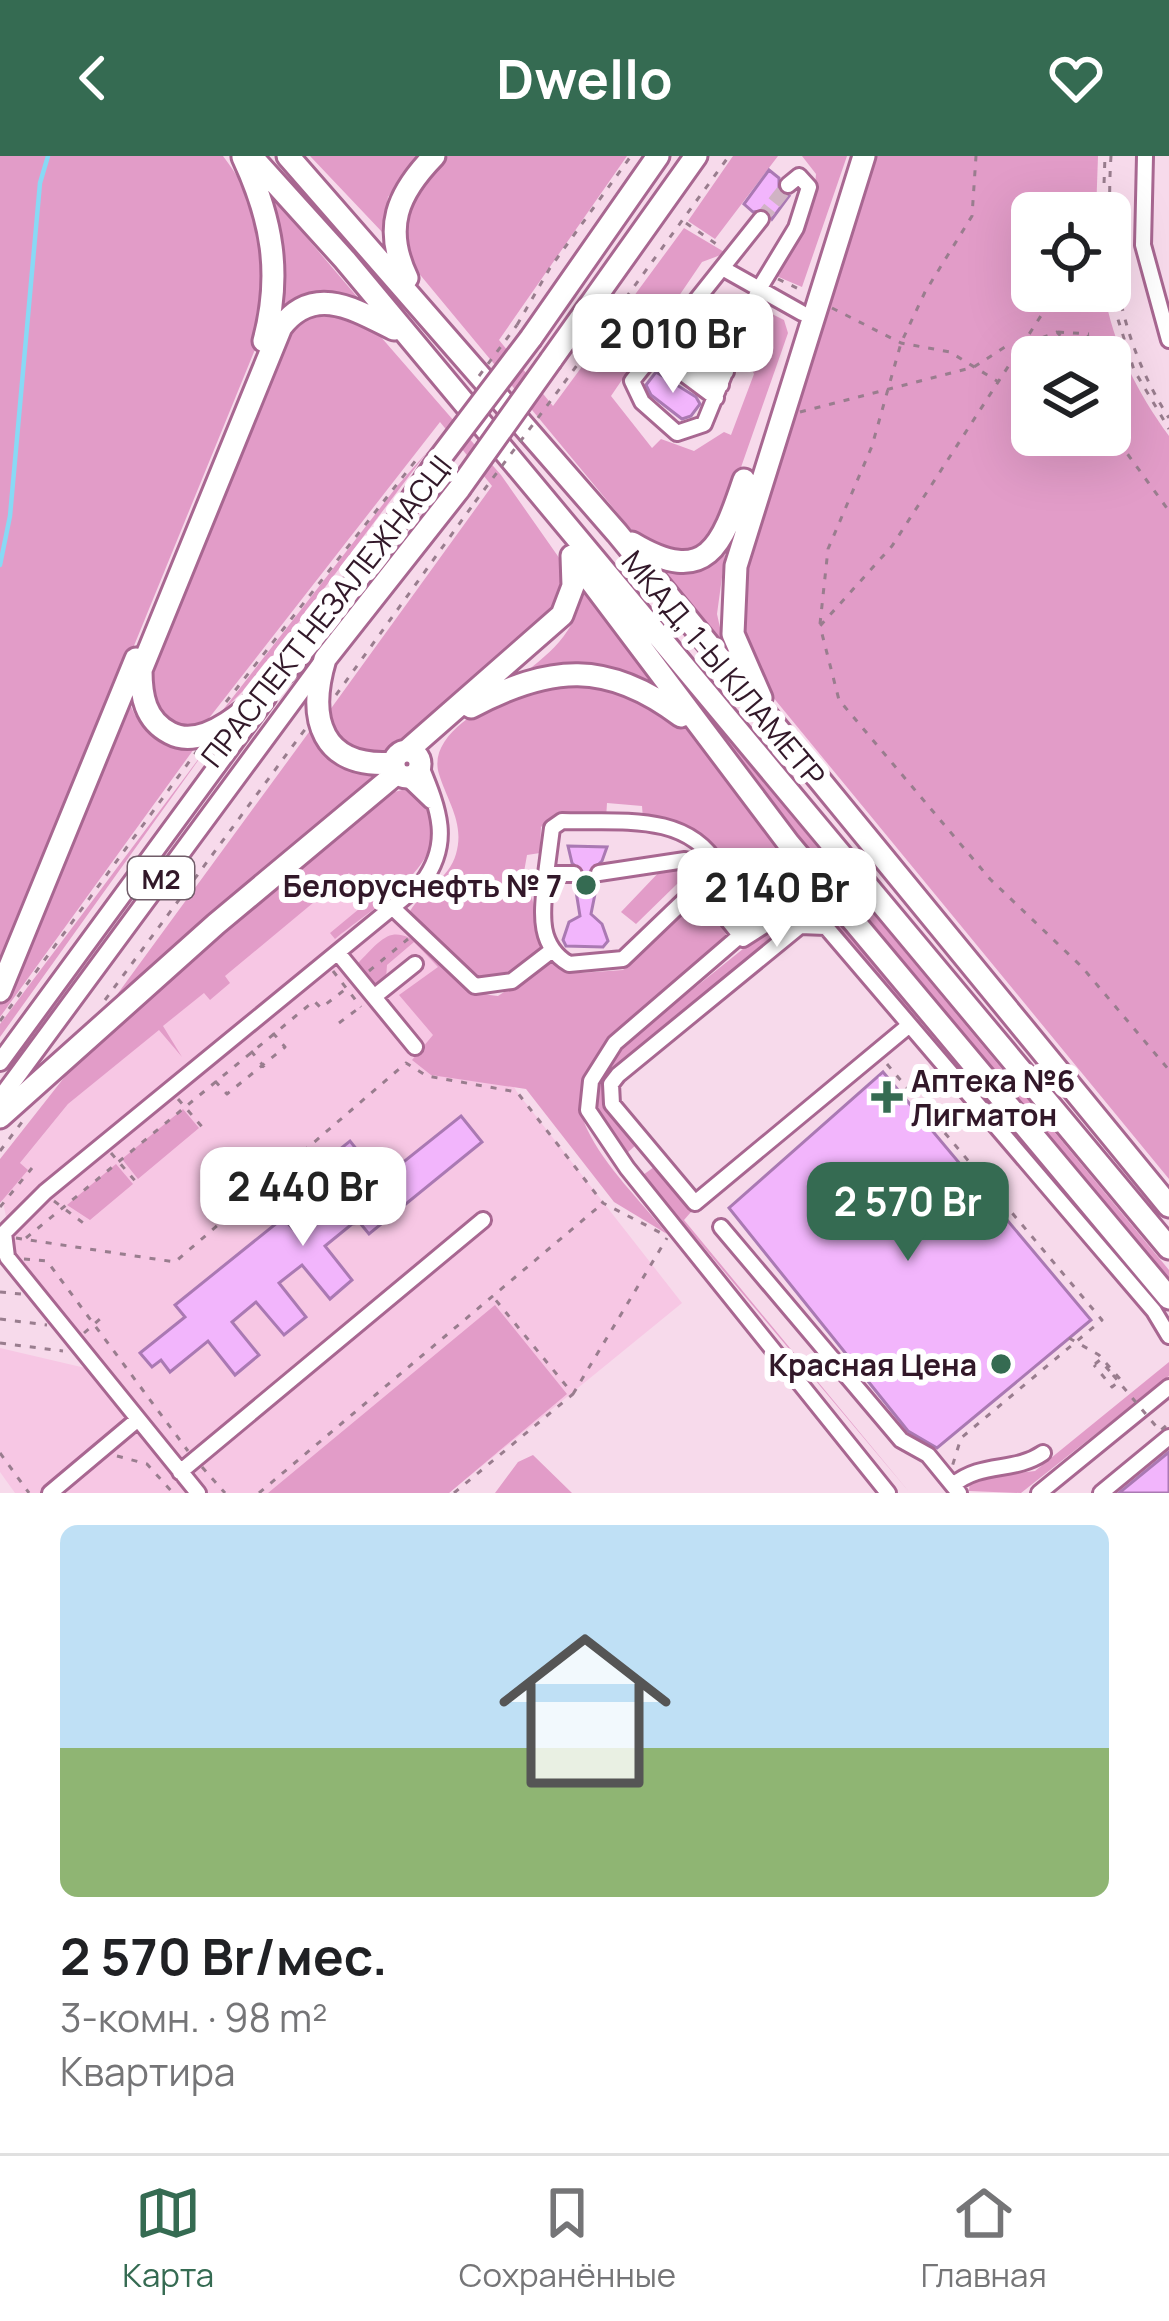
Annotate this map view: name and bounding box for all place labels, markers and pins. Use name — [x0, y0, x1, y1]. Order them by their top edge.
pin: 2 010 Br — [549, 294, 797, 396]
pin: 2 140 Br — [653, 848, 901, 950]
place label: Белоруснефть № 7 — [283, 865, 562, 906]
marker: Белоруснефть № 7 — [573, 872, 599, 898]
place label: Аптека №6 Лигматон — [911, 1060, 1075, 1135]
marker: Аптека №6 Лигматон — [874, 1084, 900, 1110]
pin: 2 440 Br — [179, 1147, 427, 1249]
pin: 2 570 Br — [784, 1162, 1032, 1264]
place label: Красная Цена — [769, 1344, 977, 1385]
marker: Красная Цена — [988, 1351, 1014, 1377]

